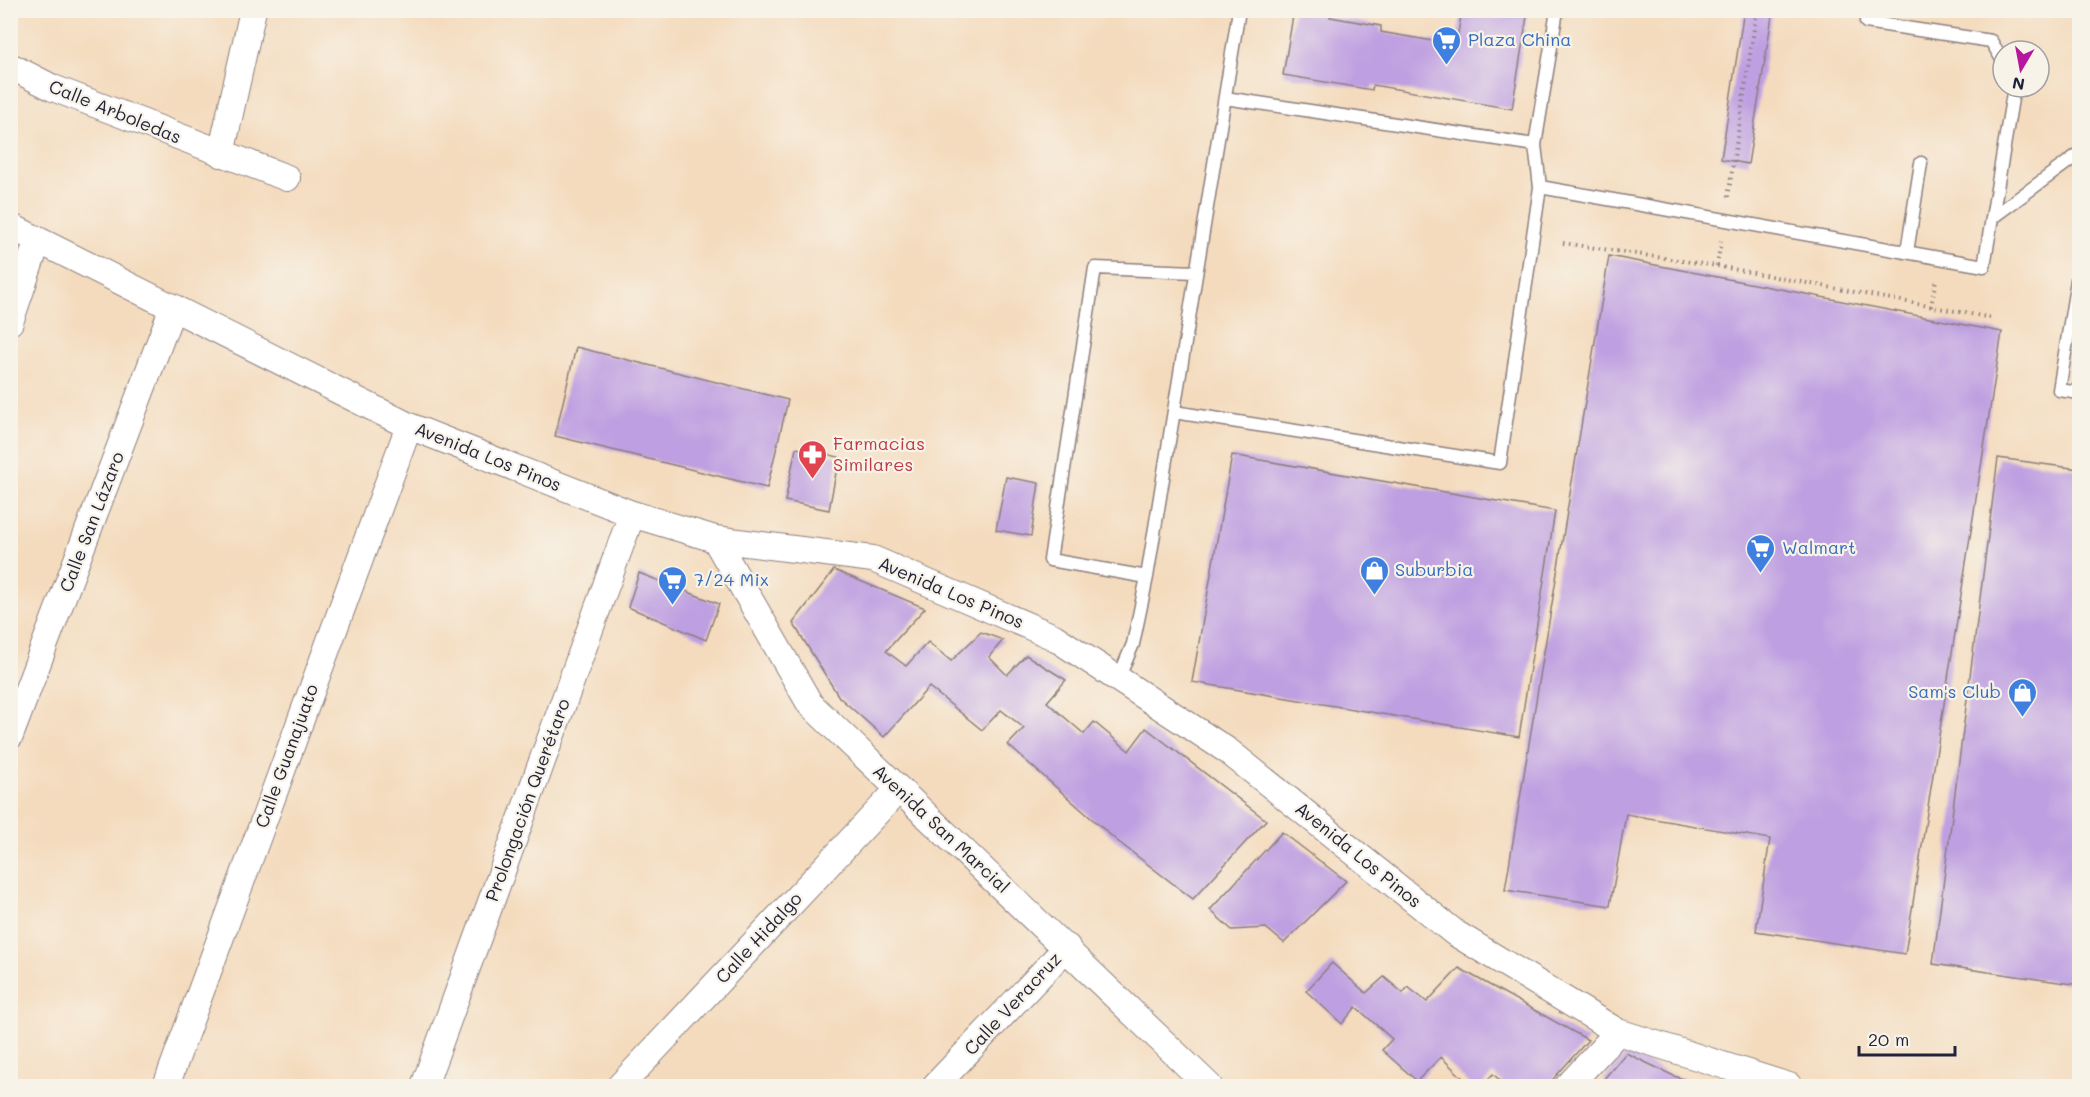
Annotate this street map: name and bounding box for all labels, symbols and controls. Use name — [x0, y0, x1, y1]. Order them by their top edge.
supermarket icon: Plaza China — [1431, 24, 1463, 66]
place label: Plaza China — [1468, 27, 1571, 51]
north arrow — [1991, 39, 2051, 99]
text: N — [2010, 73, 2026, 96]
street label: Calle Arboledas — [46, 74, 185, 149]
street label: Avenida Los Pinos — [412, 416, 565, 496]
place label: Farmacias Similares — [833, 431, 925, 476]
pharmacy icon: Farmacias Similares — [796, 438, 828, 480]
street label: Calle San Lázaro — [53, 448, 129, 595]
supermarket icon: Walmart — [1745, 532, 1777, 574]
place label: Walmart — [1782, 535, 1856, 559]
street label: Avenida Los Pinos — [875, 551, 1028, 634]
shop icon: Suburbia — [1358, 554, 1390, 596]
place label: Suburbia — [1395, 557, 1474, 581]
supermarket icon: 7/24 Mix — [657, 564, 689, 606]
place label: 7/24 Mix — [694, 567, 769, 591]
shop icon: Sam's Club — [2006, 676, 2038, 718]
place label: Sam's Club — [1908, 679, 2001, 703]
street label: Calle Guanajuato — [249, 680, 323, 831]
street label: Prolongación Querétaro — [479, 695, 575, 904]
street label: Avenida San Marcial — [868, 759, 1015, 898]
street label: Avenida Los Pinos — [1291, 796, 1427, 913]
street label: Calle Hidalgo — [710, 886, 807, 988]
street label: Calle Veracruz — [958, 947, 1066, 1060]
scale bar — [1859, 1019, 1955, 1057]
text: 20 m — [1868, 1027, 1909, 1051]

